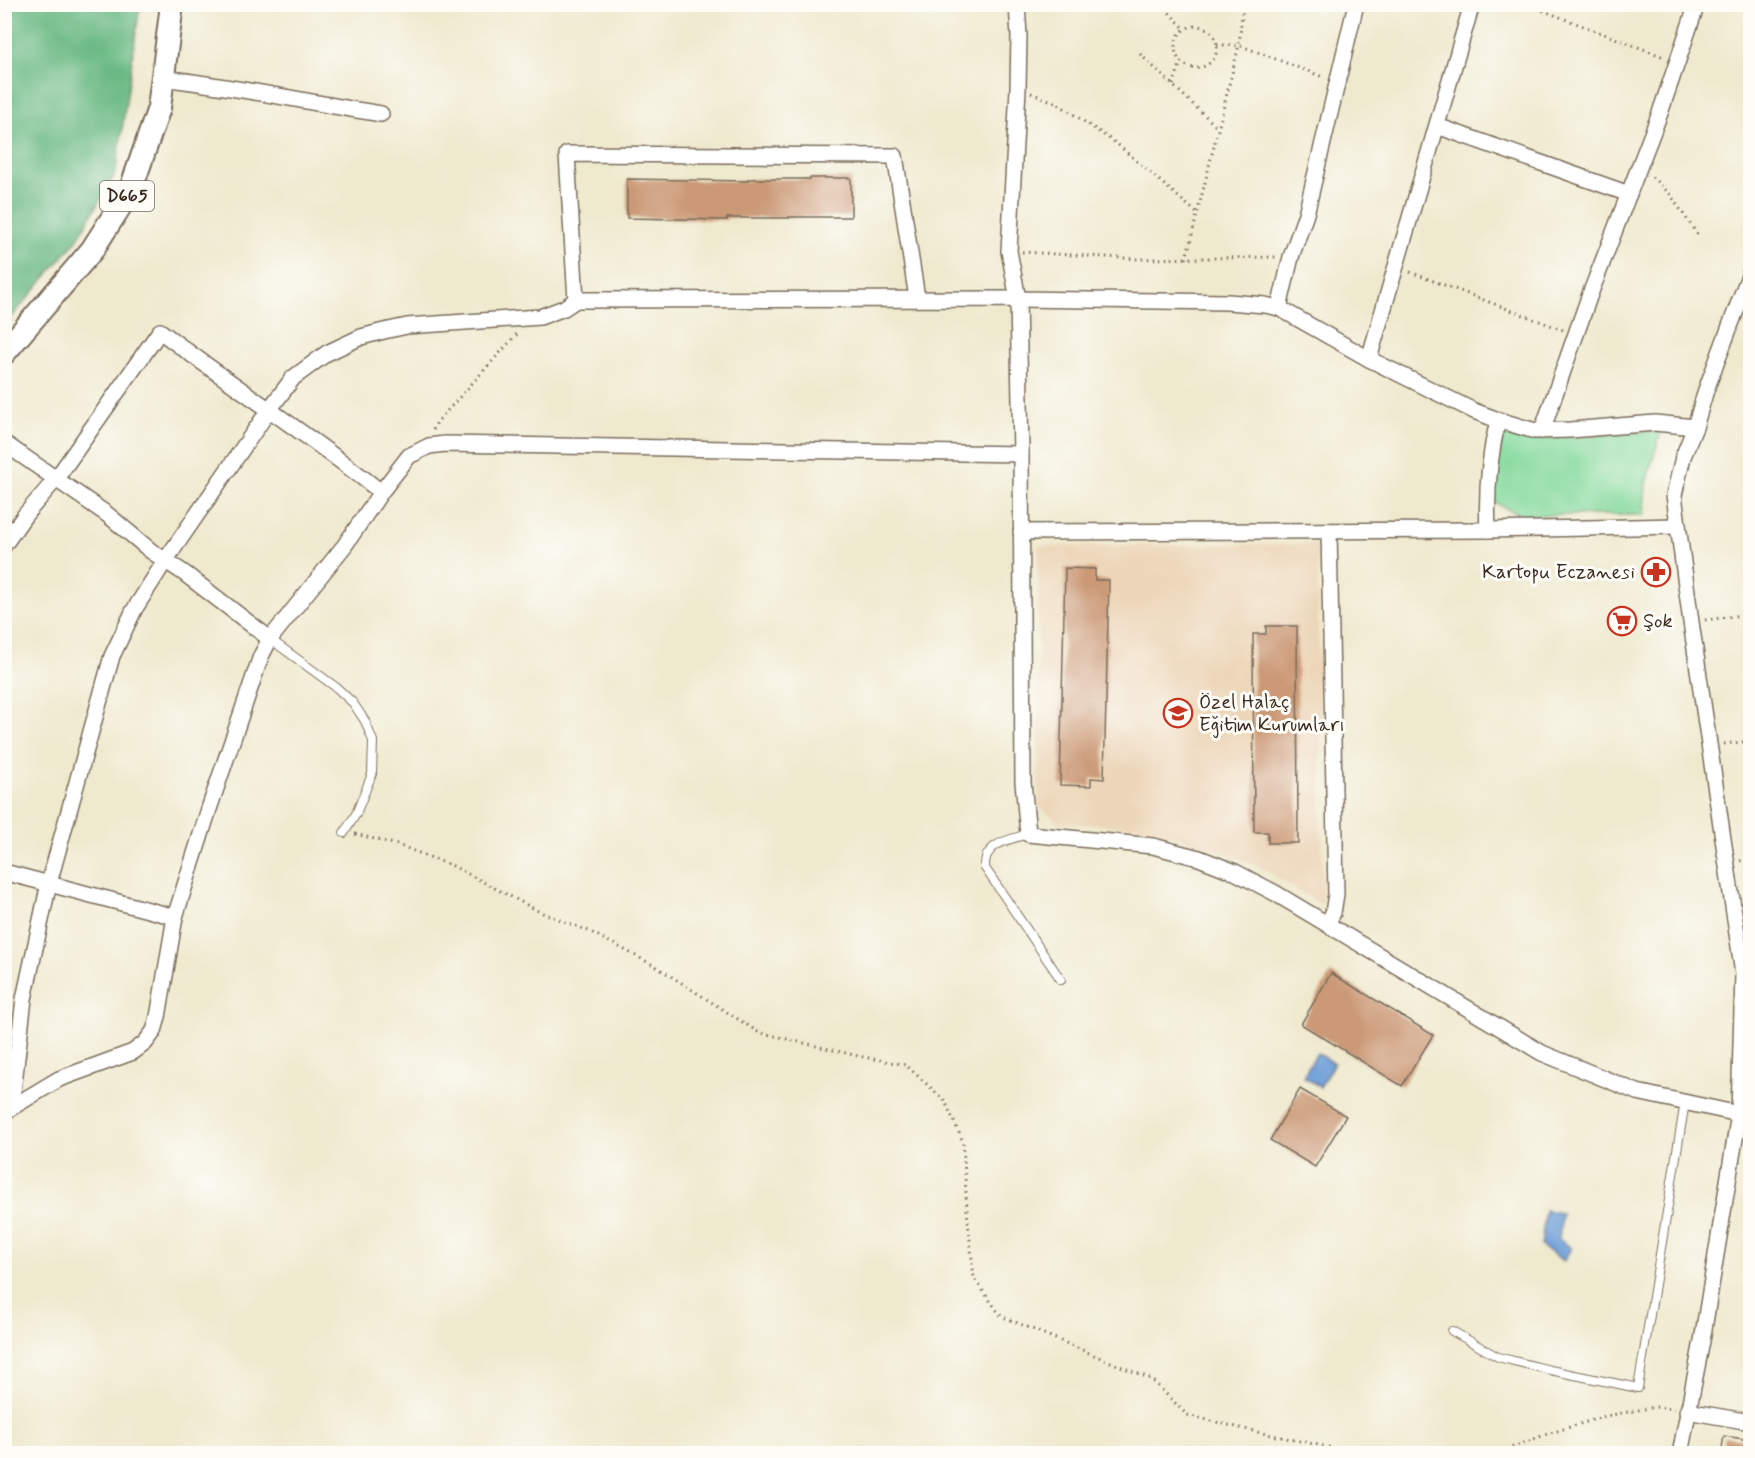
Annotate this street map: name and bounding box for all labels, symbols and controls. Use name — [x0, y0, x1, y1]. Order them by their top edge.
road number: D665 — [100, 181, 154, 211]
pharmacy icon: Kartopu Eczanesi — [1640, 556, 1672, 588]
place label: Kartopu Eczanesi — [1482, 559, 1635, 586]
supermarket icon: Şok — [1606, 605, 1638, 637]
place label: Şok — [1643, 608, 1673, 635]
place label: Özel Halaç Eğitim Kurumları — [1199, 689, 1345, 739]
school or university icon: Özel Halaç Eğitim Kurumları — [1162, 697, 1194, 729]

